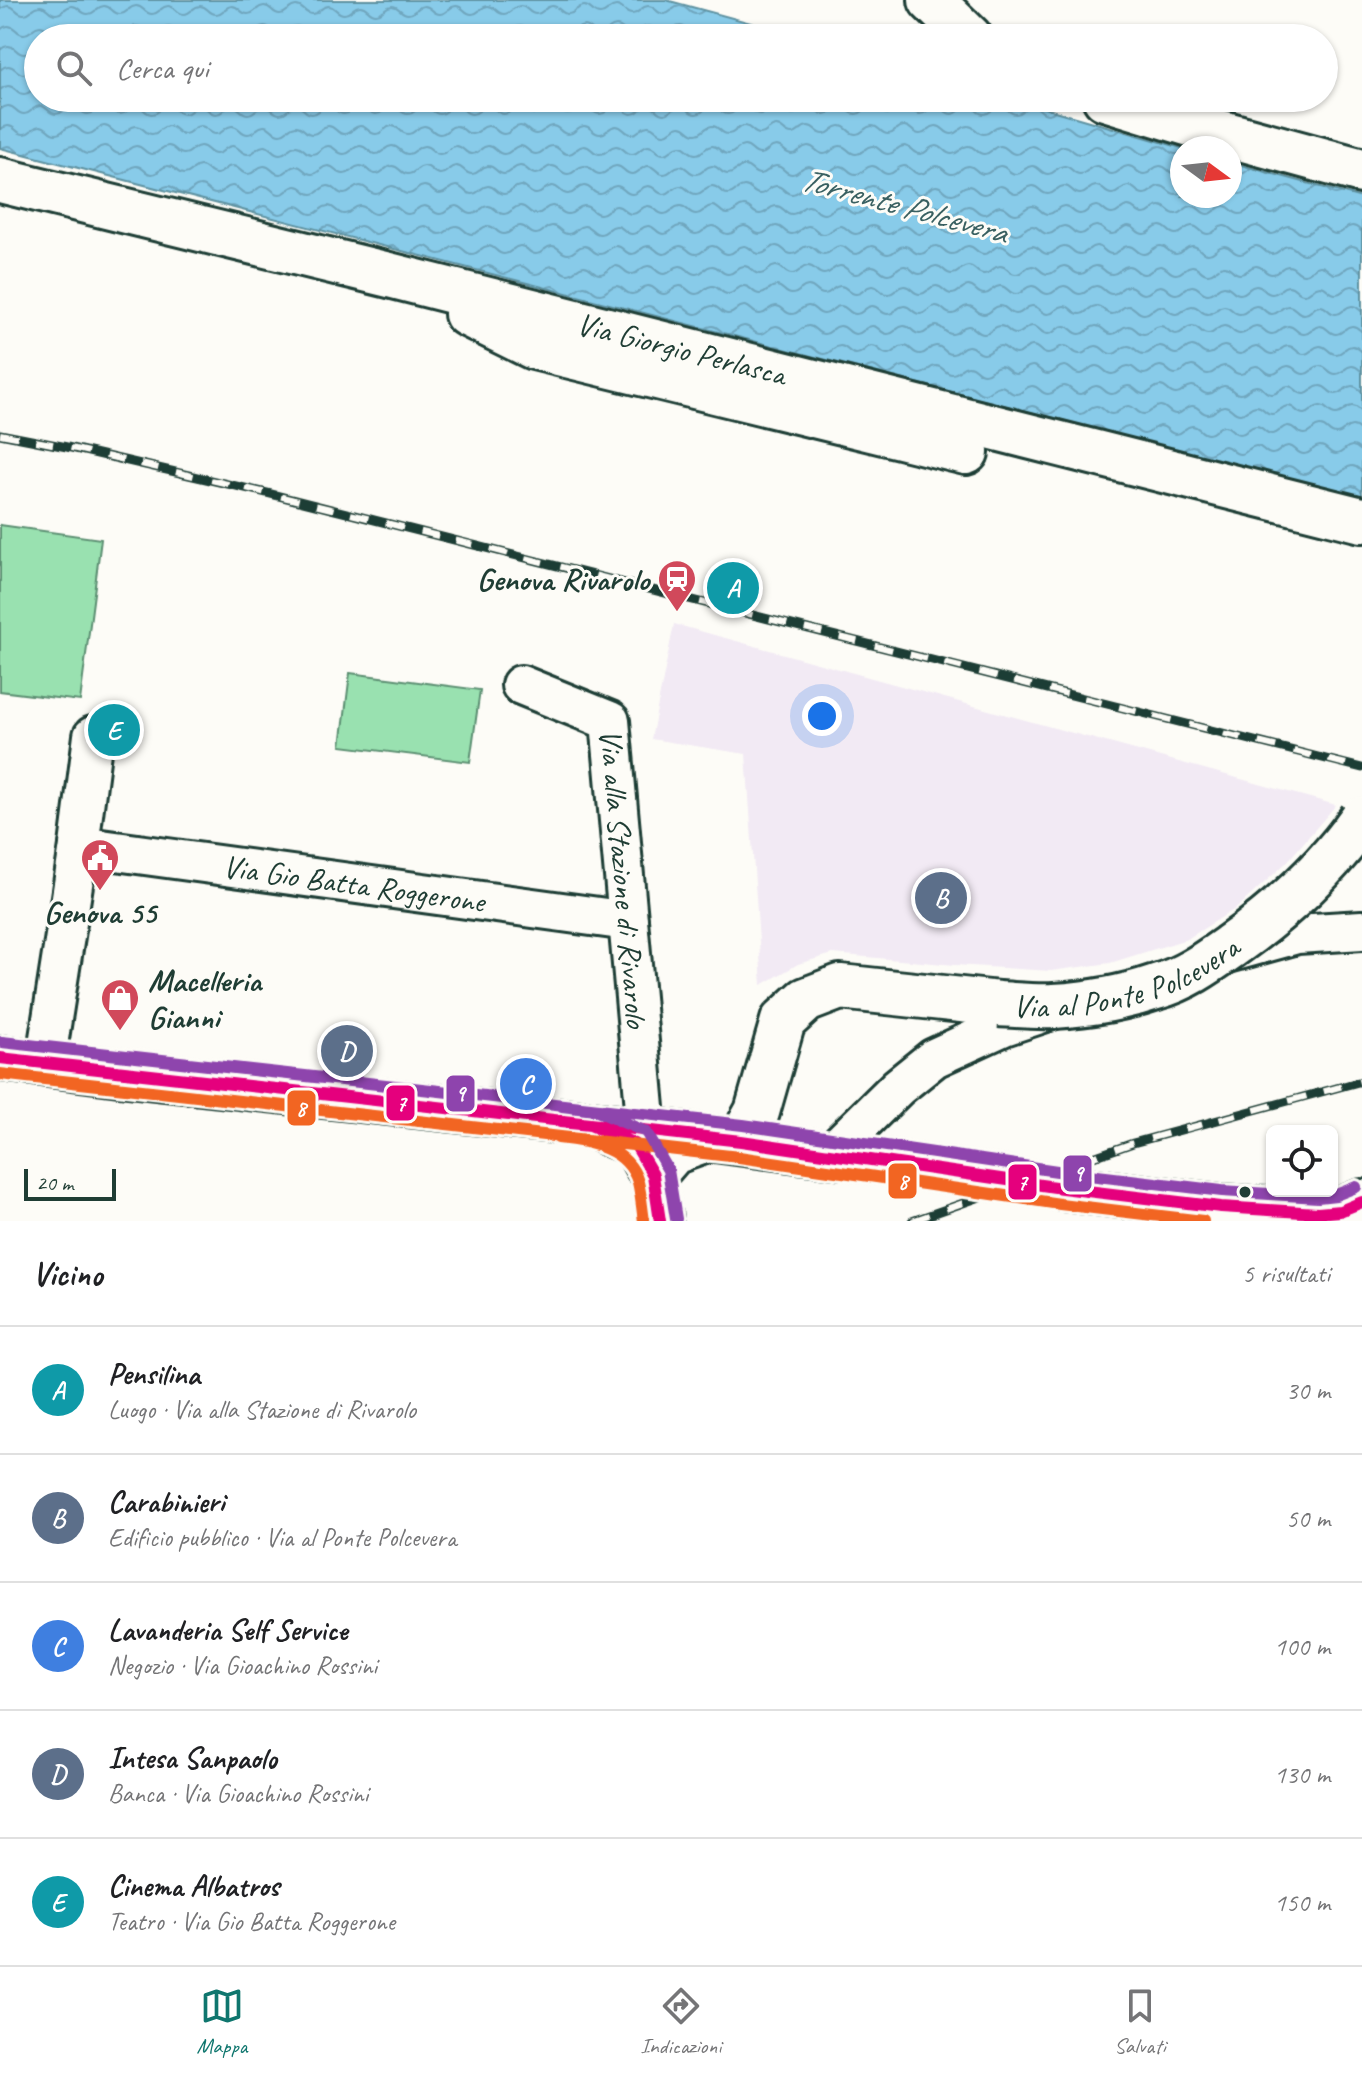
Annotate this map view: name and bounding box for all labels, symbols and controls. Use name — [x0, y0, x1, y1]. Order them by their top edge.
search box — [24, 24, 1338, 112]
icon: search — [52, 46, 96, 90]
text: Cerca qui — [116, 49, 209, 87]
north arrow — [1170, 136, 1242, 208]
water label: Torrente Polcevera — [796, 157, 1015, 254]
street label: Via Giorgio Perlasca — [573, 303, 793, 395]
station icon: Genova Rivarolo — [656, 558, 698, 613]
pin: A — [707, 558, 759, 618]
place label: Genova Rivarolo — [477, 559, 651, 600]
your location — [802, 696, 842, 736]
pin: E — [88, 700, 140, 760]
street label: Via alla Stazione di Rivarolo — [590, 727, 658, 1031]
public building icon: Genova 55 — [79, 837, 121, 892]
street label: Via Gio Batta Roggerone — [220, 845, 490, 922]
pin: B — [915, 868, 967, 928]
place label: Genova 55 — [44, 892, 159, 933]
street label: Via al Ponte Polcevera — [1012, 925, 1249, 1027]
place label: Macelleria Gianni — [148, 960, 264, 1038]
shop icon: Macelleria Gianni — [99, 977, 141, 1032]
pin: D — [321, 1021, 373, 1081]
pin: C — [500, 1054, 552, 1114]
line badge: 9 — [445, 1074, 476, 1113]
text: 9 — [455, 1080, 467, 1108]
line badge: 7 — [385, 1084, 416, 1122]
line badge: 8 — [286, 1089, 317, 1127]
text: 7 — [396, 1090, 408, 1118]
text: 8 — [296, 1095, 309, 1123]
map controls — [1266, 1125, 1338, 1197]
button: locate — [1266, 1125, 1338, 1197]
line badge: 9 — [1062, 1154, 1093, 1193]
text: 9 — [1073, 1160, 1085, 1188]
line badge: 8 — [887, 1162, 918, 1200]
line badge: 7 — [1007, 1163, 1038, 1201]
scale bar — [24, 1165, 116, 1201]
text: 8 — [898, 1168, 911, 1196]
text: 20 m — [36, 1169, 73, 1197]
text: 7 — [1017, 1169, 1029, 1197]
unlabelled marker — [1237, 1184, 1253, 1200]
text: Vicino — [32, 1252, 102, 1295]
text: 5 risultati — [1242, 1257, 1330, 1290]
text: Pensilina — [108, 1355, 200, 1393]
text: A — [51, 1374, 65, 1407]
text: 30 m — [1286, 1374, 1330, 1407]
text: Luogo · Via alla Stazione di Rivarolo — [108, 1393, 416, 1426]
text: Carabinieri — [108, 1483, 224, 1521]
text: B — [51, 1502, 65, 1535]
text: 50 m — [1286, 1502, 1330, 1535]
text: Edificio pubblico · Via al Ponte Polcevera — [108, 1521, 456, 1554]
text: Lavanderia Self Service — [108, 1611, 347, 1649]
text: C — [52, 1630, 64, 1663]
text: 100 m — [1274, 1630, 1330, 1663]
text: Negozio · Via Gioachino Rossini — [108, 1649, 377, 1682]
text: Intesa Sanpaolo — [108, 1739, 277, 1777]
text: D — [50, 1758, 66, 1791]
text: 130 m — [1274, 1758, 1330, 1791]
text: Banca · Via Gioachino Rossini — [108, 1777, 368, 1810]
text: Cinema Albatros — [108, 1867, 279, 1905]
text: E — [51, 1886, 65, 1919]
text: 150 m — [1274, 1886, 1330, 1919]
text: Teatro · Via Gio Batta Roggerone — [108, 1905, 395, 1938]
tab: Mappa — [196, 1984, 247, 2060]
tab: Indicazioni — [640, 1984, 721, 2060]
tab: Salvati — [1114, 1984, 1166, 2060]

